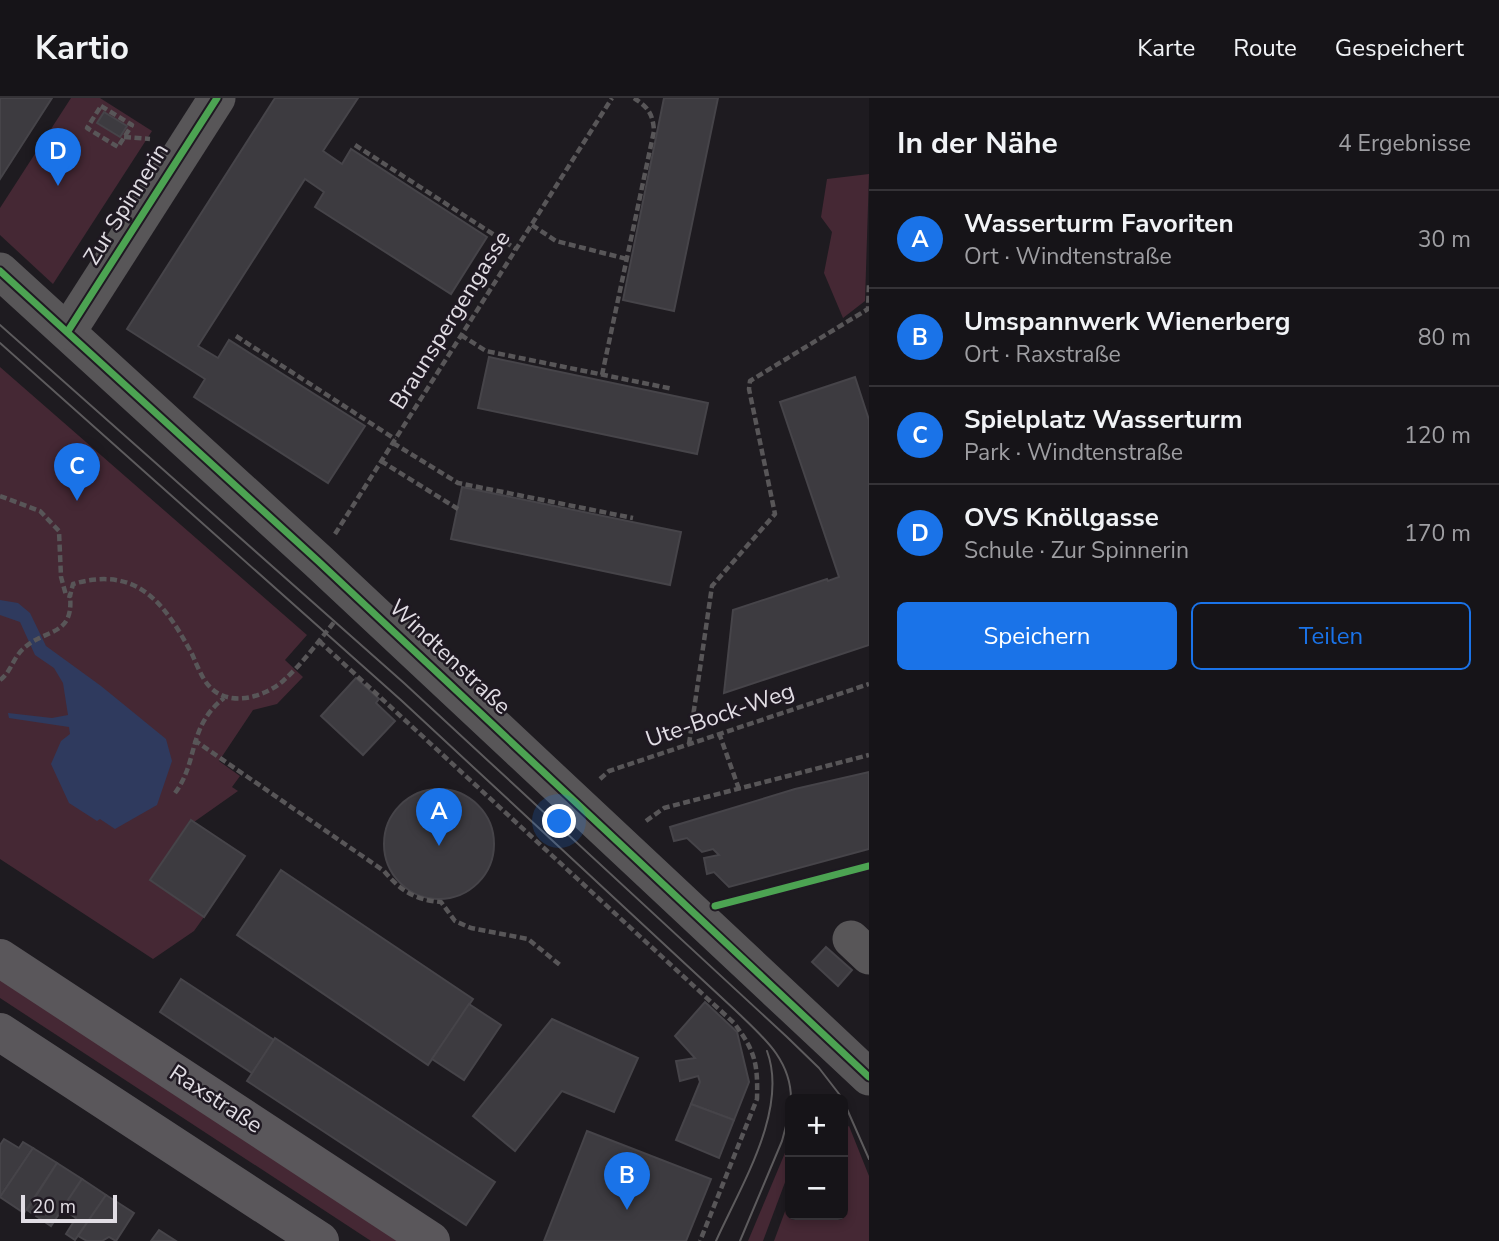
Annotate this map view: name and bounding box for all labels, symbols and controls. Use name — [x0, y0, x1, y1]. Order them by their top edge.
text: Kartio — [35, 26, 129, 71]
text: Karte — [1137, 32, 1195, 64]
text: Route — [1233, 32, 1297, 64]
text: Gespeichert — [1335, 32, 1464, 64]
text: In der Nähe — [897, 123, 1058, 164]
pin: D — [35, 128, 81, 186]
text: 4 Ergebnisse — [1338, 128, 1471, 159]
street label: Zur Spinnerin — [76, 137, 176, 271]
text: Wasserturm Favoriten — [964, 206, 1234, 241]
text: A — [911, 224, 929, 255]
text: 30 m — [1418, 224, 1471, 255]
street label: Braunspergengasse — [382, 225, 518, 415]
text: Ort · Windtenstraße — [964, 241, 1172, 272]
text: Umspannwerk Wienerberg — [964, 304, 1290, 339]
text: B — [912, 322, 928, 353]
text: 80 m — [1418, 322, 1471, 353]
text: Ort · Raxstraße — [964, 339, 1121, 370]
text: Spielplatz Wasserturm — [964, 402, 1243, 437]
text: C — [912, 420, 928, 451]
text: 120 m — [1404, 420, 1471, 451]
text: Park · Windtenstraße — [964, 437, 1183, 468]
pin: C — [54, 443, 100, 501]
text: OVS Knöllgasse — [964, 500, 1159, 535]
text: D — [911, 518, 929, 549]
text: 170 m — [1404, 518, 1471, 549]
text: Schule · Zur Spinnerin — [964, 535, 1189, 566]
street label: Windtenstraße — [382, 592, 518, 722]
button: Speichern — [897, 602, 1177, 670]
button: Teilen — [1191, 602, 1471, 670]
street label: Ute-Bock-Weg — [642, 675, 798, 755]
pin: A — [416, 788, 462, 846]
your location — [542, 804, 576, 838]
street label: Raxstraße — [163, 1057, 269, 1141]
map controls — [785, 1094, 848, 1220]
button: + — [785, 1094, 848, 1157]
pin: B — [604, 1152, 650, 1210]
button: − — [785, 1157, 848, 1220]
scale bar — [21, 1192, 117, 1224]
text: 20 m — [32, 1194, 76, 1220]

